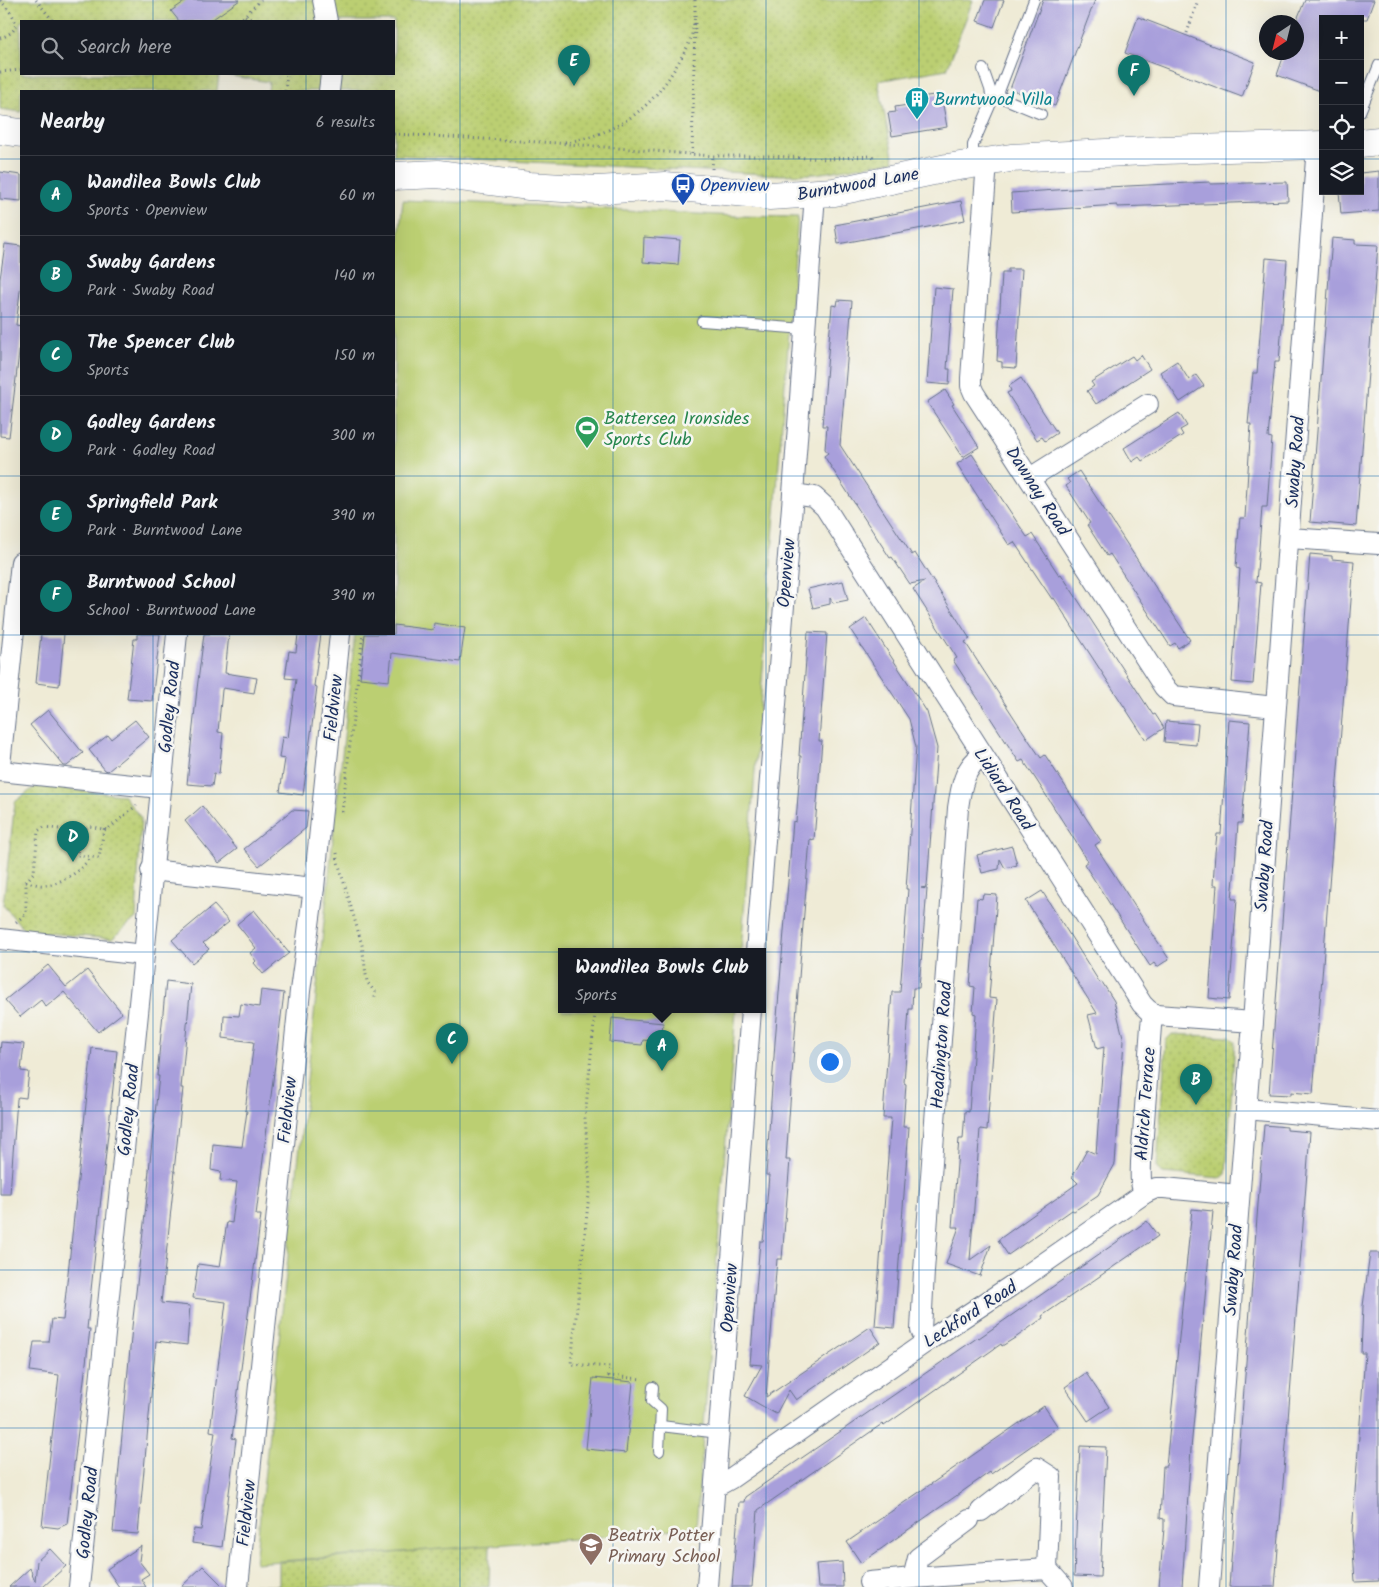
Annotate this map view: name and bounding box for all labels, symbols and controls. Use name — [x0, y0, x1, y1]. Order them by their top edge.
north arrow — [1259, 15, 1304, 60]
map controls — [1319, 15, 1364, 195]
button: + — [1319, 15, 1364, 60]
search box — [20, 20, 395, 75]
text: Search here — [78, 33, 172, 63]
icon: search — [38, 34, 66, 62]
pin: E — [558, 45, 590, 86]
pin: F — [1118, 55, 1150, 96]
button: − — [1319, 60, 1364, 105]
building icon: Burntwood Villa — [904, 86, 930, 120]
place label: Burntwood Villa — [934, 86, 1052, 115]
button: locate — [1319, 105, 1364, 150]
text: Nearby — [40, 106, 105, 139]
text: 6 results — [316, 110, 375, 135]
button: layers — [1319, 150, 1364, 195]
street label: Burntwood Lane — [795, 160, 921, 210]
text: Wandilea Bowls Club — [87, 168, 261, 198]
bus stop icon: Openview — [670, 172, 696, 206]
place label: Openview — [700, 172, 770, 201]
text: A — [51, 183, 61, 208]
text: 60 m — [339, 183, 375, 208]
text: Sports · Openview — [87, 198, 207, 223]
text: Swaby Gardens — [87, 248, 215, 278]
text: B — [51, 263, 61, 288]
text: 140 m — [334, 263, 375, 288]
text: Park · Swaby Road — [87, 278, 214, 303]
text: The Spencer Club — [87, 328, 235, 358]
text: C — [51, 343, 61, 368]
text: 150 m — [334, 343, 375, 368]
text: Sports — [87, 358, 129, 383]
place label: Battersea Ironsides Sports Club — [604, 405, 750, 455]
text: Godley Gardens — [87, 408, 216, 438]
sports icon: Battersea Ironsides Sports Club — [574, 415, 600, 449]
street label: Swaby Road — [1279, 415, 1314, 509]
text: D — [51, 423, 61, 448]
text: 300 m — [331, 423, 375, 448]
text: Park · Godley Road — [87, 438, 215, 463]
street label: Dawnay Road — [997, 441, 1077, 543]
text: Springfield Park — [87, 488, 217, 518]
text: E — [52, 503, 60, 528]
text: 390 m — [331, 503, 375, 528]
text: Park · Burntwood Lane — [87, 518, 242, 543]
street label: Openview — [770, 536, 805, 609]
text: Burntwood School — [87, 568, 235, 598]
text: F — [52, 583, 60, 608]
text: 390 m — [331, 583, 375, 608]
text: School · Burntwood Lane — [87, 598, 256, 623]
street label: Godley Road — [151, 659, 190, 755]
street label: Fieldview — [317, 672, 353, 743]
street label: Lidiard Road — [965, 742, 1041, 838]
street label: Swaby Road — [1248, 819, 1283, 913]
pin: D — [57, 821, 89, 862]
popup — [558, 948, 766, 1013]
text: Wandilea Bowls Club — [575, 953, 749, 983]
street label: Headington Road — [924, 979, 961, 1110]
text: Sports — [575, 983, 617, 1008]
pin: C — [436, 1023, 468, 1064]
pin: A — [646, 1030, 678, 1071]
street label: Aldrich Terrace — [1128, 1046, 1165, 1162]
your location — [817, 1049, 843, 1075]
street label: Godley Road — [110, 1062, 149, 1158]
pin: B — [1180, 1064, 1212, 1105]
street label: Fieldview — [271, 1074, 307, 1145]
street label: Swaby Road — [1217, 1223, 1252, 1317]
street label: Openview — [714, 1262, 747, 1334]
street label: Leckford Road — [918, 1273, 1025, 1357]
street label: Godley Road — [69, 1465, 108, 1561]
street label: Fieldview — [230, 1477, 266, 1548]
place label: Beatrix Potter Primary School — [608, 1522, 721, 1572]
school or university icon: Beatrix Potter Primary School — [578, 1532, 604, 1566]

